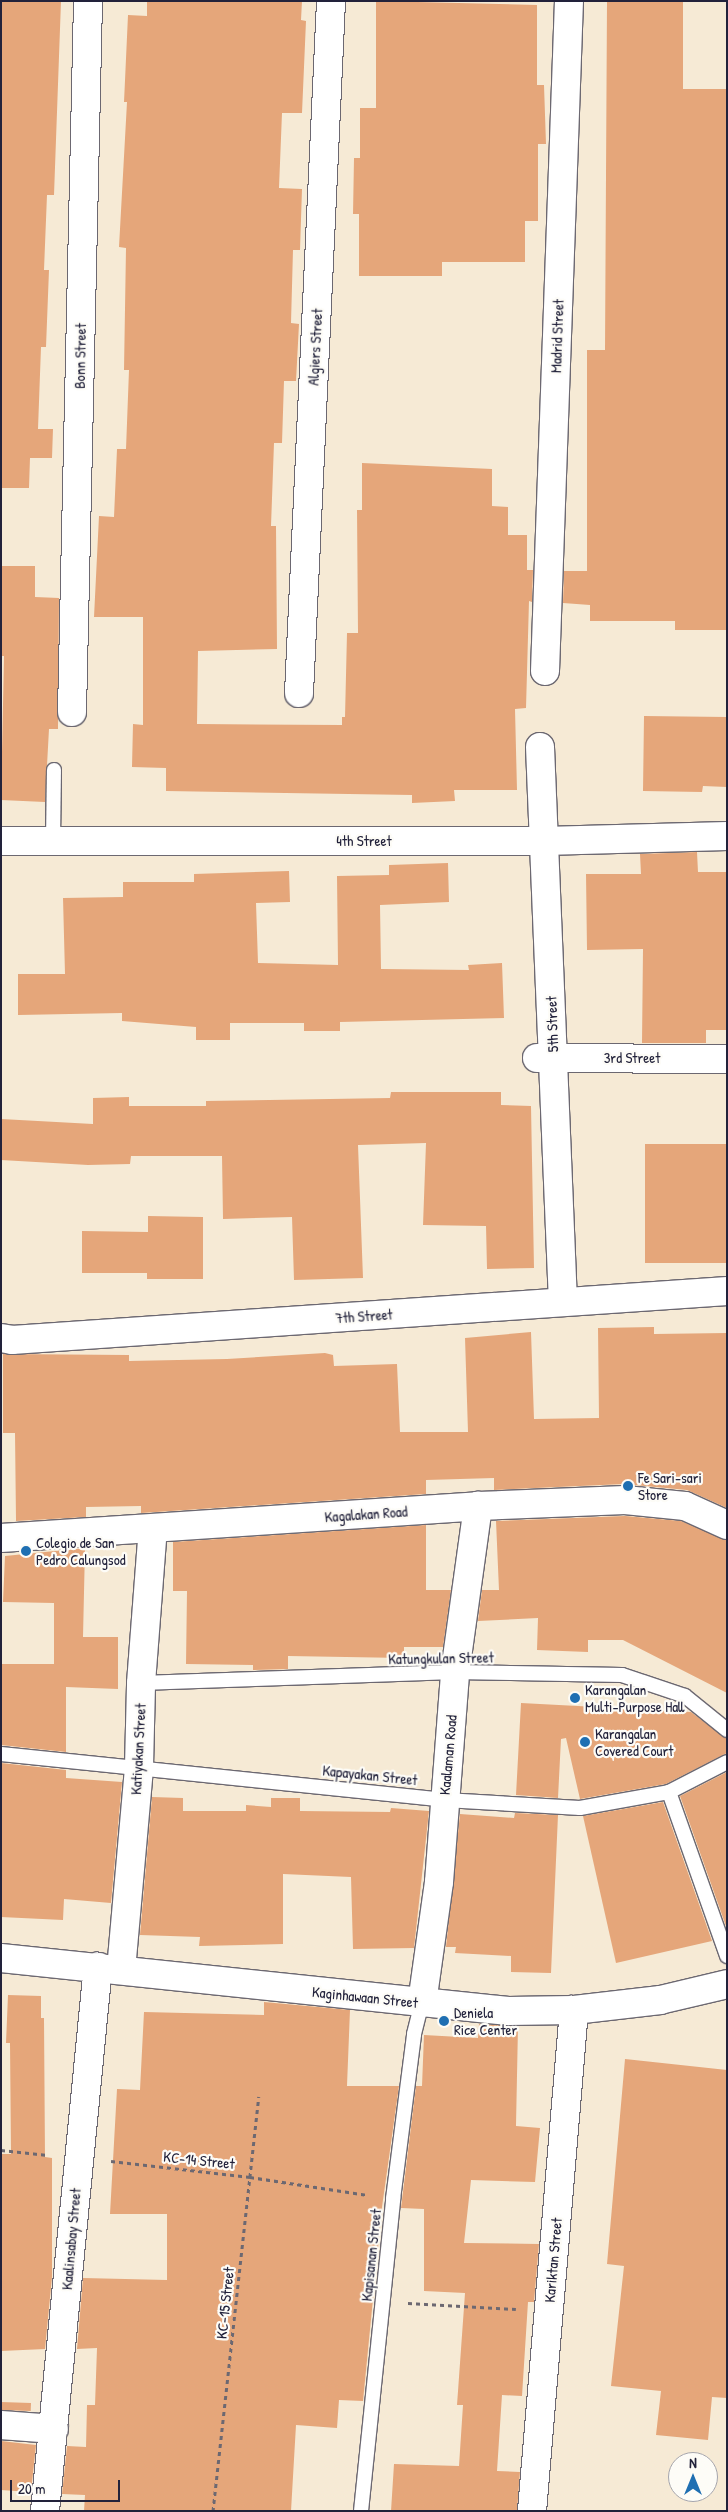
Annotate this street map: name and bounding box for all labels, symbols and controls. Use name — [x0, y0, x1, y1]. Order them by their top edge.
street label: Madrid Street — [547, 299, 567, 373]
street label: Algiers Street — [304, 308, 326, 386]
street label: Bonn Street — [70, 323, 90, 389]
street label: 4th Street — [336, 832, 392, 850]
street label: 5th Street — [542, 996, 562, 1052]
street label: 3rd Street — [604, 1049, 660, 1067]
street label: 7th Street — [335, 1305, 393, 1327]
place label: Fe Sari-sari Store — [638, 1468, 702, 1503]
marker: Fe Sari-sari Store — [622, 1480, 634, 1492]
street label: Kagalakan Road — [324, 1502, 408, 1526]
place label: Colegio de San Pedro Calungsod — [36, 1533, 126, 1568]
marker: Colegio de San Pedro Calungsod — [20, 1545, 32, 1557]
street label: Katungkulan Street — [388, 1648, 494, 1668]
place label: Karangalan Multi-Purpose Hall — [585, 1680, 685, 1715]
marker: Karangalan Multi-Purpose Hall — [569, 1692, 581, 1704]
street label: Katiyakan Street — [127, 1703, 149, 1795]
street label: Kaalaman Road — [436, 1714, 460, 1796]
place label: Karangalan Covered Court — [595, 1724, 673, 1759]
marker: Karangalan Covered Court — [579, 1736, 591, 1748]
street label: Kapayakan Street — [322, 1761, 418, 1789]
street label: Kaginhawaan Street — [311, 1982, 419, 2012]
place label: Deniela Rice Center — [454, 2003, 517, 2038]
marker: Deniela Rice Center — [438, 2015, 450, 2027]
street label: KC-14 Street — [162, 2147, 236, 2173]
street label: Kaalinsabay Street — [58, 2187, 84, 2291]
street label: Kapisanan Street — [357, 2208, 385, 2302]
street label: Kariktan Street — [540, 2217, 566, 2303]
street label: KC-15 Street — [212, 2266, 238, 2340]
north arrow — [668, 2452, 718, 2502]
text: N — [689, 2453, 697, 2472]
scale bar — [12, 2470, 122, 2502]
text: 20 m — [18, 2478, 45, 2499]

